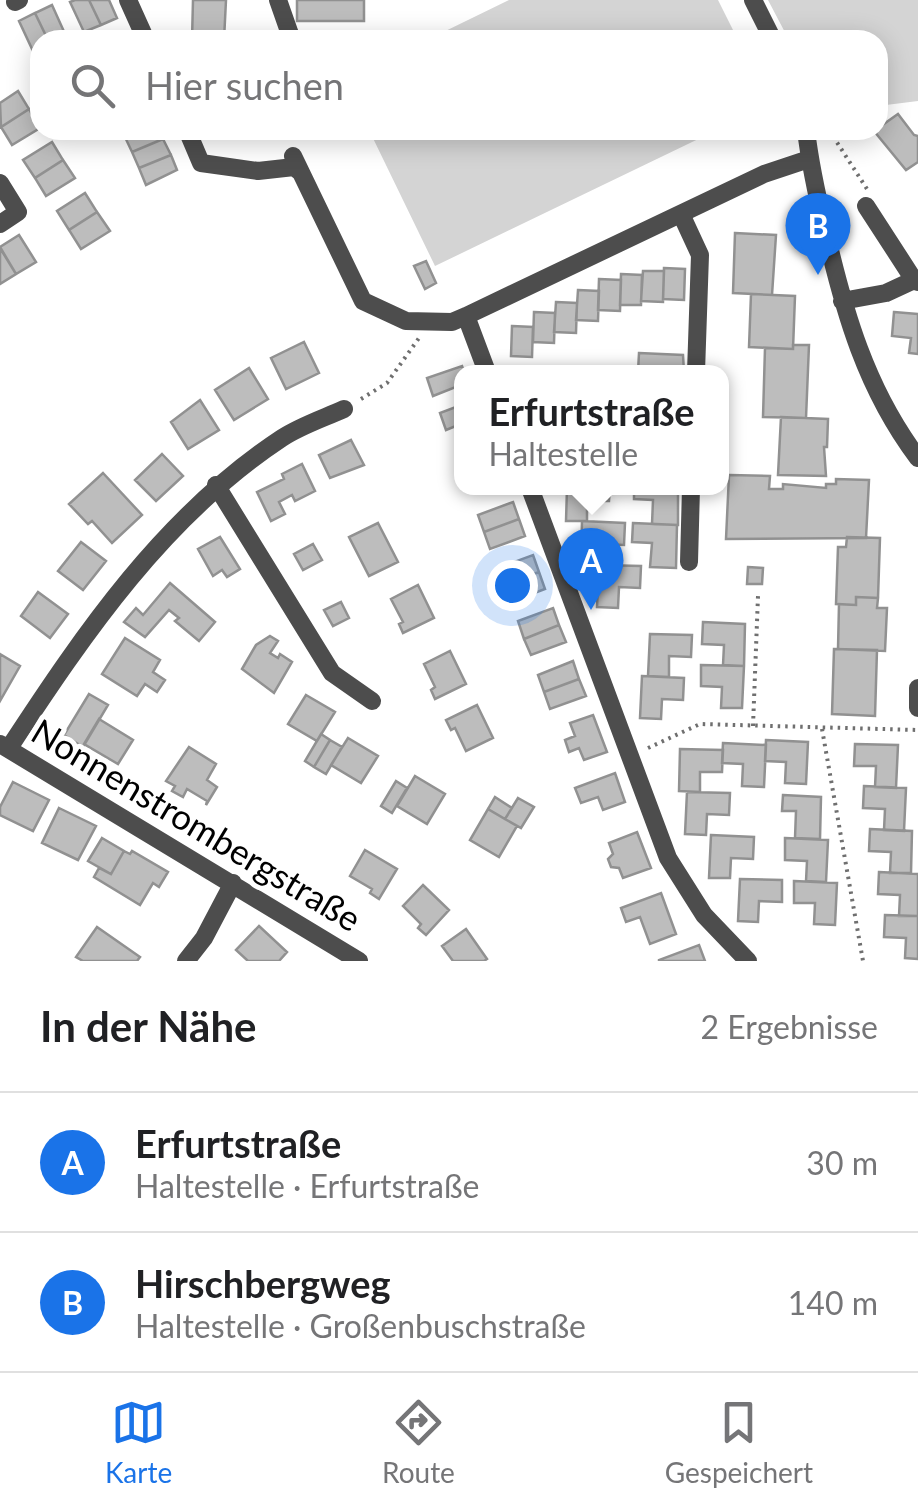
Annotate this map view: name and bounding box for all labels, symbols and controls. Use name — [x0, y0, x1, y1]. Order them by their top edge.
search box — [30, 30, 888, 140]
icon: search — [65, 58, 120, 113]
text: Hier suchen — [145, 62, 344, 108]
pin: B — [786, 192, 850, 275]
popup — [454, 365, 729, 495]
text: Erfurtstraße — [488, 388, 695, 434]
text: Haltestelle — [488, 434, 638, 473]
pin: A — [558, 528, 624, 610]
your location — [487, 560, 538, 611]
street label: Nonnenstrombergstraße — [25, 709, 369, 939]
text: In der Nähe — [40, 1001, 257, 1051]
text: 2 Ergebnisse — [701, 1007, 878, 1046]
text: Erfurtstraße — [135, 1120, 341, 1166]
text: A — [61, 1143, 84, 1182]
text: 30 m — [806, 1143, 878, 1182]
text: Haltestelle · Erfurtstraße — [135, 1166, 479, 1205]
text: Hirschbergweg — [135, 1260, 391, 1306]
text: B — [62, 1283, 83, 1322]
text: 140 m — [788, 1283, 878, 1322]
text: Haltestelle · Großenbuschstraße — [135, 1306, 586, 1345]
tab: Karte — [105, 1395, 172, 1489]
tab: Route — [382, 1395, 455, 1489]
tab: Gespeichert — [665, 1395, 813, 1489]

